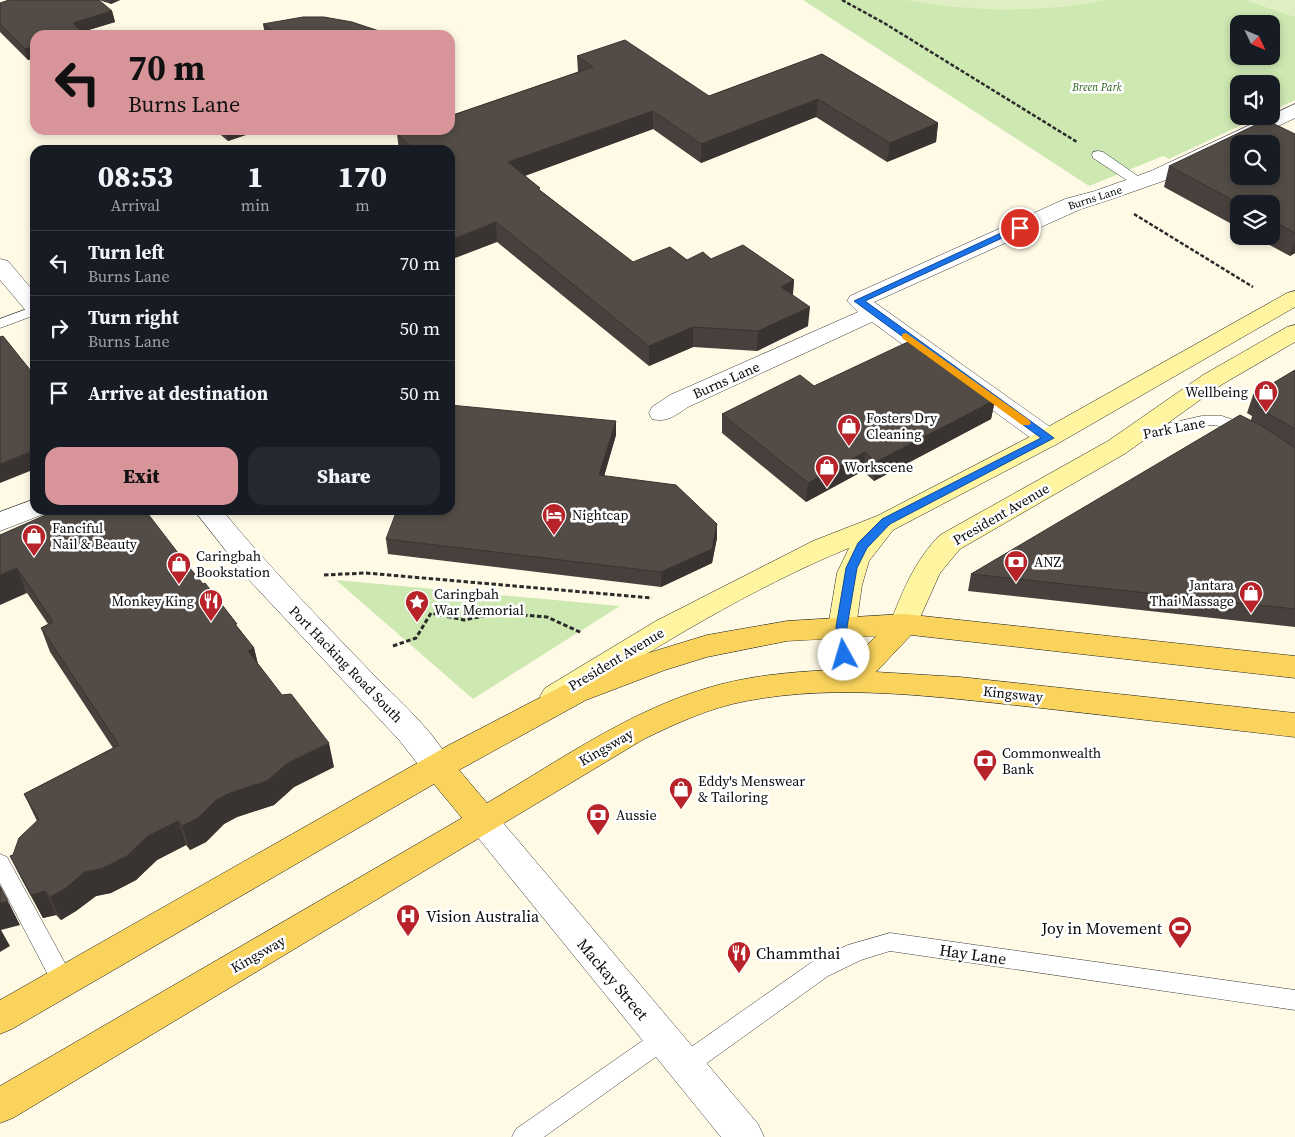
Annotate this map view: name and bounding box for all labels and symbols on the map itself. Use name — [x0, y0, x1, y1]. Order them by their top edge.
north arrow — [1230, 15, 1280, 65]
park label: Breen Park — [1071, 80, 1123, 95]
street label: Burns Lane — [1066, 182, 1124, 214]
pin — [999, 207, 1041, 249]
street label: Burns Lane — [689, 356, 763, 404]
shop icon: Wellbeing — [1253, 379, 1279, 413]
place label: Wellbeing — [1185, 382, 1248, 402]
place label: Fosters Dry Cleaning — [866, 408, 938, 444]
street label: Park Lane — [1141, 412, 1207, 444]
shop icon: Fosters Dry Cleaning — [836, 413, 862, 447]
shop icon: Workscene — [814, 454, 840, 488]
place label: Workscene — [844, 457, 913, 477]
street label: President Avenue — [949, 478, 1053, 550]
hotel icon: Nightcap — [541, 502, 567, 536]
place label: Nightcap — [572, 505, 628, 525]
place label: Fanciful Nail & Beauty — [52, 518, 138, 554]
shop icon: Fanciful Nail & Beauty — [21, 523, 47, 557]
place label: Caringbah Bookstation — [196, 546, 271, 582]
bank icon: ANZ — [1003, 549, 1029, 583]
shop icon: Caringbah Bookstation — [166, 551, 192, 585]
place label: ANZ — [1034, 552, 1061, 572]
place label: Jantara Thai Massage — [1150, 575, 1235, 611]
shop icon: Jantara Thai Massage — [1238, 580, 1264, 614]
place label: Caringbah War Memorial — [434, 584, 524, 620]
restaurant icon: Monkey King — [198, 588, 224, 622]
place icon: Caringbah War Memorial — [404, 589, 430, 623]
place label: Monkey King — [111, 591, 194, 611]
street label: Port Hacking Road South — [285, 601, 407, 727]
street label: President Avenue — [564, 622, 668, 696]
position arrow — [817, 628, 869, 680]
street label: Kingsway — [982, 681, 1045, 707]
street label: Kingsway — [575, 723, 638, 771]
place label: Commonwealth Bank — [1002, 743, 1101, 779]
bank icon: Commonwealth Bank — [972, 748, 998, 782]
place label: Eddy's Menswear & Tailoring — [698, 771, 805, 807]
shop icon: Eddy's Menswear & Tailoring — [668, 776, 694, 810]
bank icon: Aussie — [585, 802, 611, 836]
place label: Aussie — [616, 805, 657, 825]
hospital icon: Vision Australia — [395, 903, 421, 937]
place label: Vision Australia — [426, 905, 540, 927]
sports icon: Joy in Movement — [1167, 915, 1193, 949]
place label: Joy in Movement — [1040, 917, 1163, 939]
street label: Kingsway — [227, 930, 290, 978]
street label: Mackay Street — [572, 934, 654, 1025]
street label: Hay Lane — [938, 938, 1008, 970]
restaurant icon: Chammthai — [726, 940, 752, 974]
place label: Chammthai — [756, 942, 840, 964]

